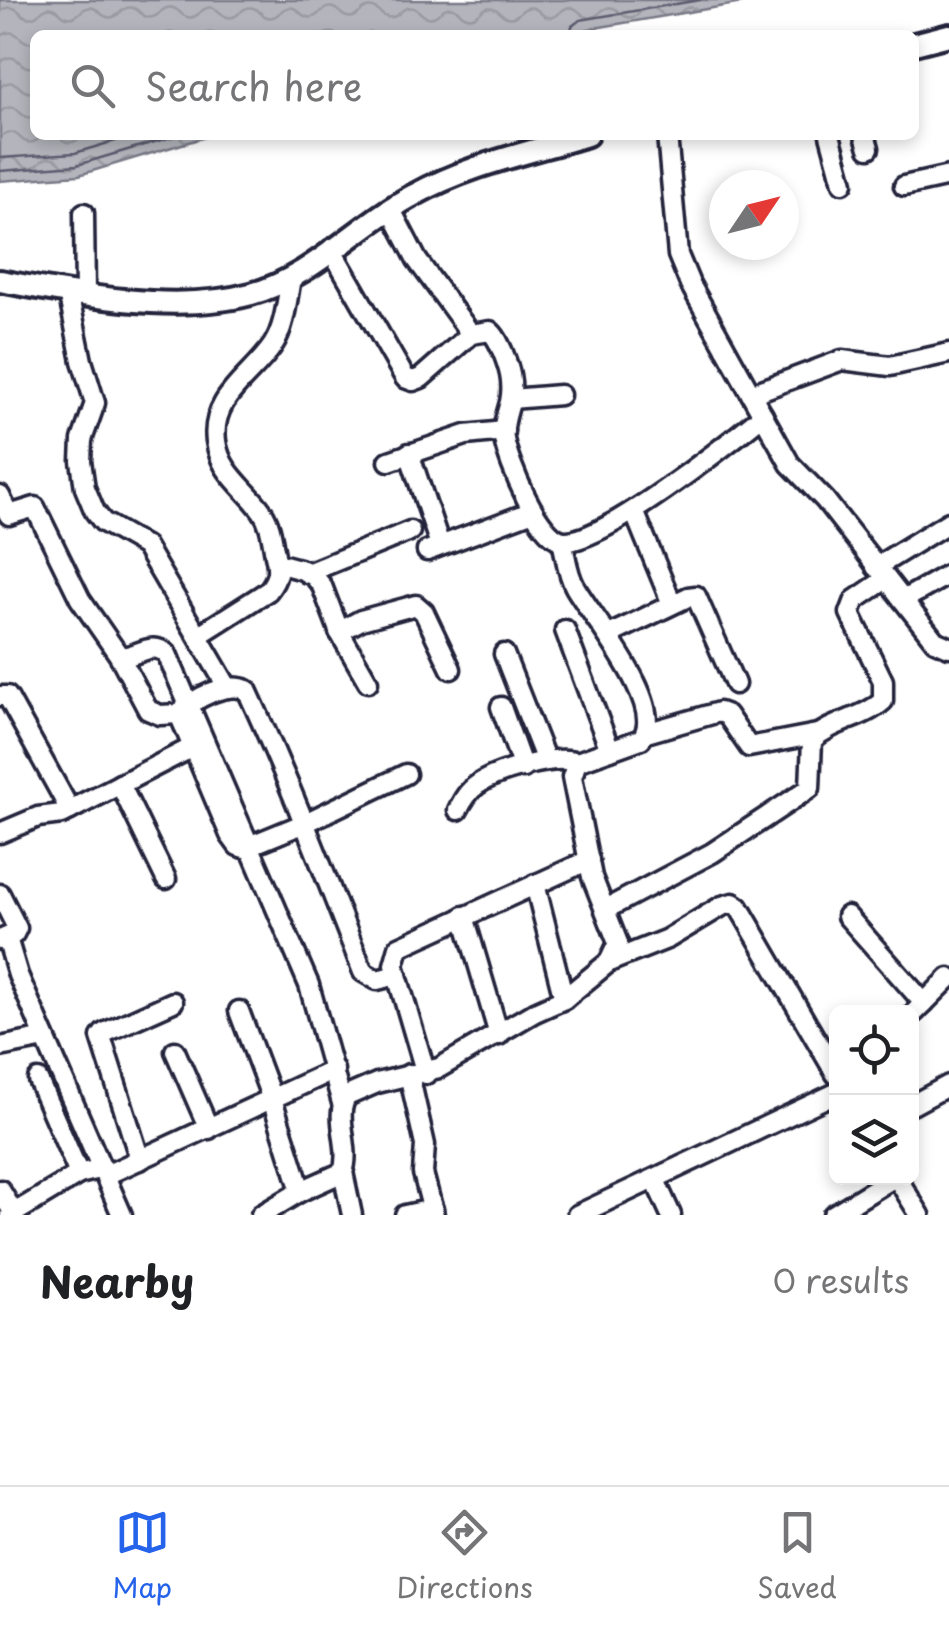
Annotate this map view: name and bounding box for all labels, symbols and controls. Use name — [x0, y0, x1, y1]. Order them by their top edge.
search box — [30, 30, 919, 140]
text: Search here — [145, 57, 362, 114]
icon: search — [65, 58, 120, 113]
north arrow — [709, 170, 799, 260]
map controls — [829, 1005, 919, 1185]
button: locate — [829, 1005, 919, 1095]
button: layers — [829, 1095, 919, 1185]
text: Nearby — [40, 1249, 194, 1312]
text: 0 results — [773, 1256, 909, 1304]
tab: Map — [112, 1505, 172, 1608]
tab: Directions — [397, 1505, 533, 1608]
tab: Saved — [757, 1505, 837, 1608]

